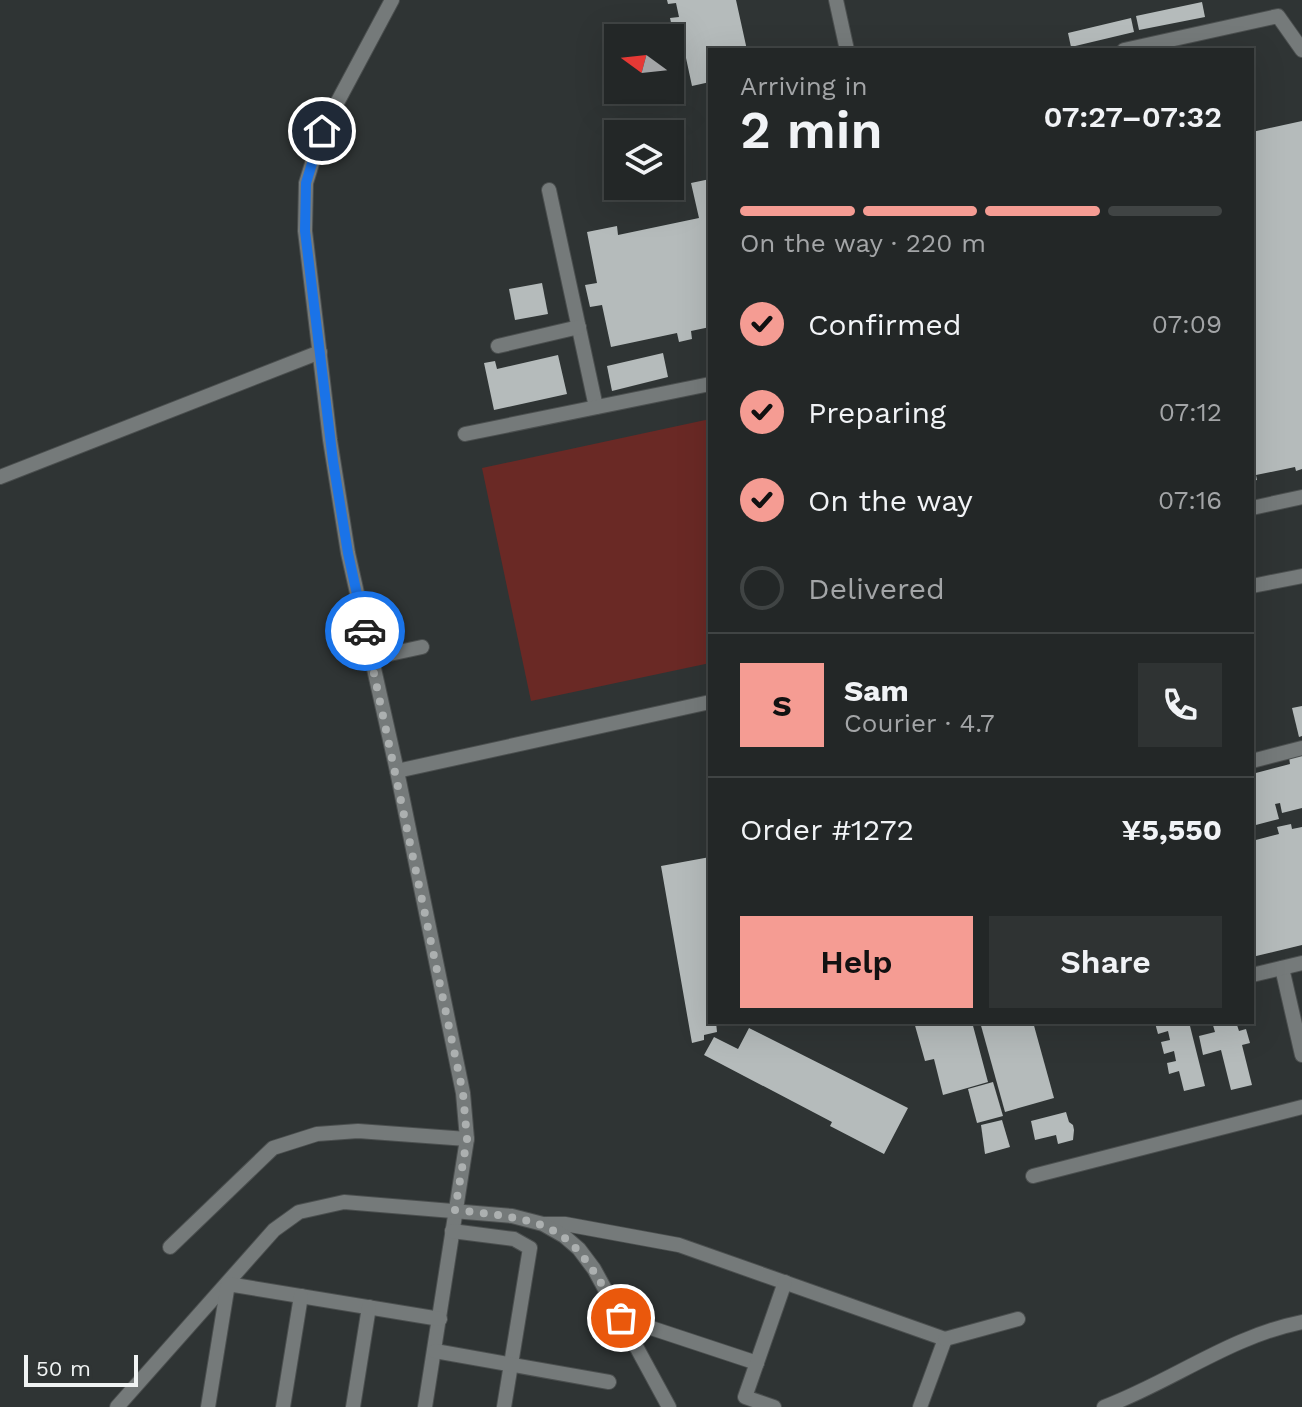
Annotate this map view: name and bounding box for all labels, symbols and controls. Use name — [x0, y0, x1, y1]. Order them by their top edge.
north arrow — [604, 24, 684, 104]
map controls — [604, 24, 684, 200]
text: Arriving in — [740, 71, 868, 101]
pin — [288, 97, 356, 165]
text: 07:27–07:32 — [1043, 99, 1222, 134]
text: 2 min — [740, 100, 883, 161]
icon: home — [300, 109, 344, 153]
button: layers — [604, 120, 684, 200]
text: On the way · 220 m — [740, 228, 986, 258]
icon: check — [740, 302, 784, 346]
text: Confirmed — [808, 307, 962, 342]
text: 07:09 — [1152, 309, 1222, 339]
icon: check — [740, 390, 784, 434]
text: Preparing — [808, 395, 946, 430]
text: 07:12 — [1159, 397, 1222, 427]
icon: check — [740, 478, 784, 522]
text: On the way — [808, 483, 973, 518]
text: 07:16 — [1158, 485, 1222, 515]
text: Delivered — [808, 571, 945, 606]
courier — [325, 591, 405, 671]
icon: car — [343, 609, 387, 653]
button: phone — [1138, 663, 1222, 747]
text: Sam — [844, 673, 909, 708]
text: S — [772, 688, 792, 723]
text: Courier · 4.7 — [844, 708, 994, 738]
text: Order #1272 — [740, 812, 914, 847]
text: ¥5,550 — [1122, 812, 1222, 847]
button: Help — [740, 916, 973, 1008]
button: Share — [989, 916, 1222, 1008]
pin — [587, 1284, 655, 1352]
icon: bag — [599, 1296, 643, 1340]
scale bar — [24, 1351, 138, 1387]
text: 50 m — [36, 1356, 91, 1381]

